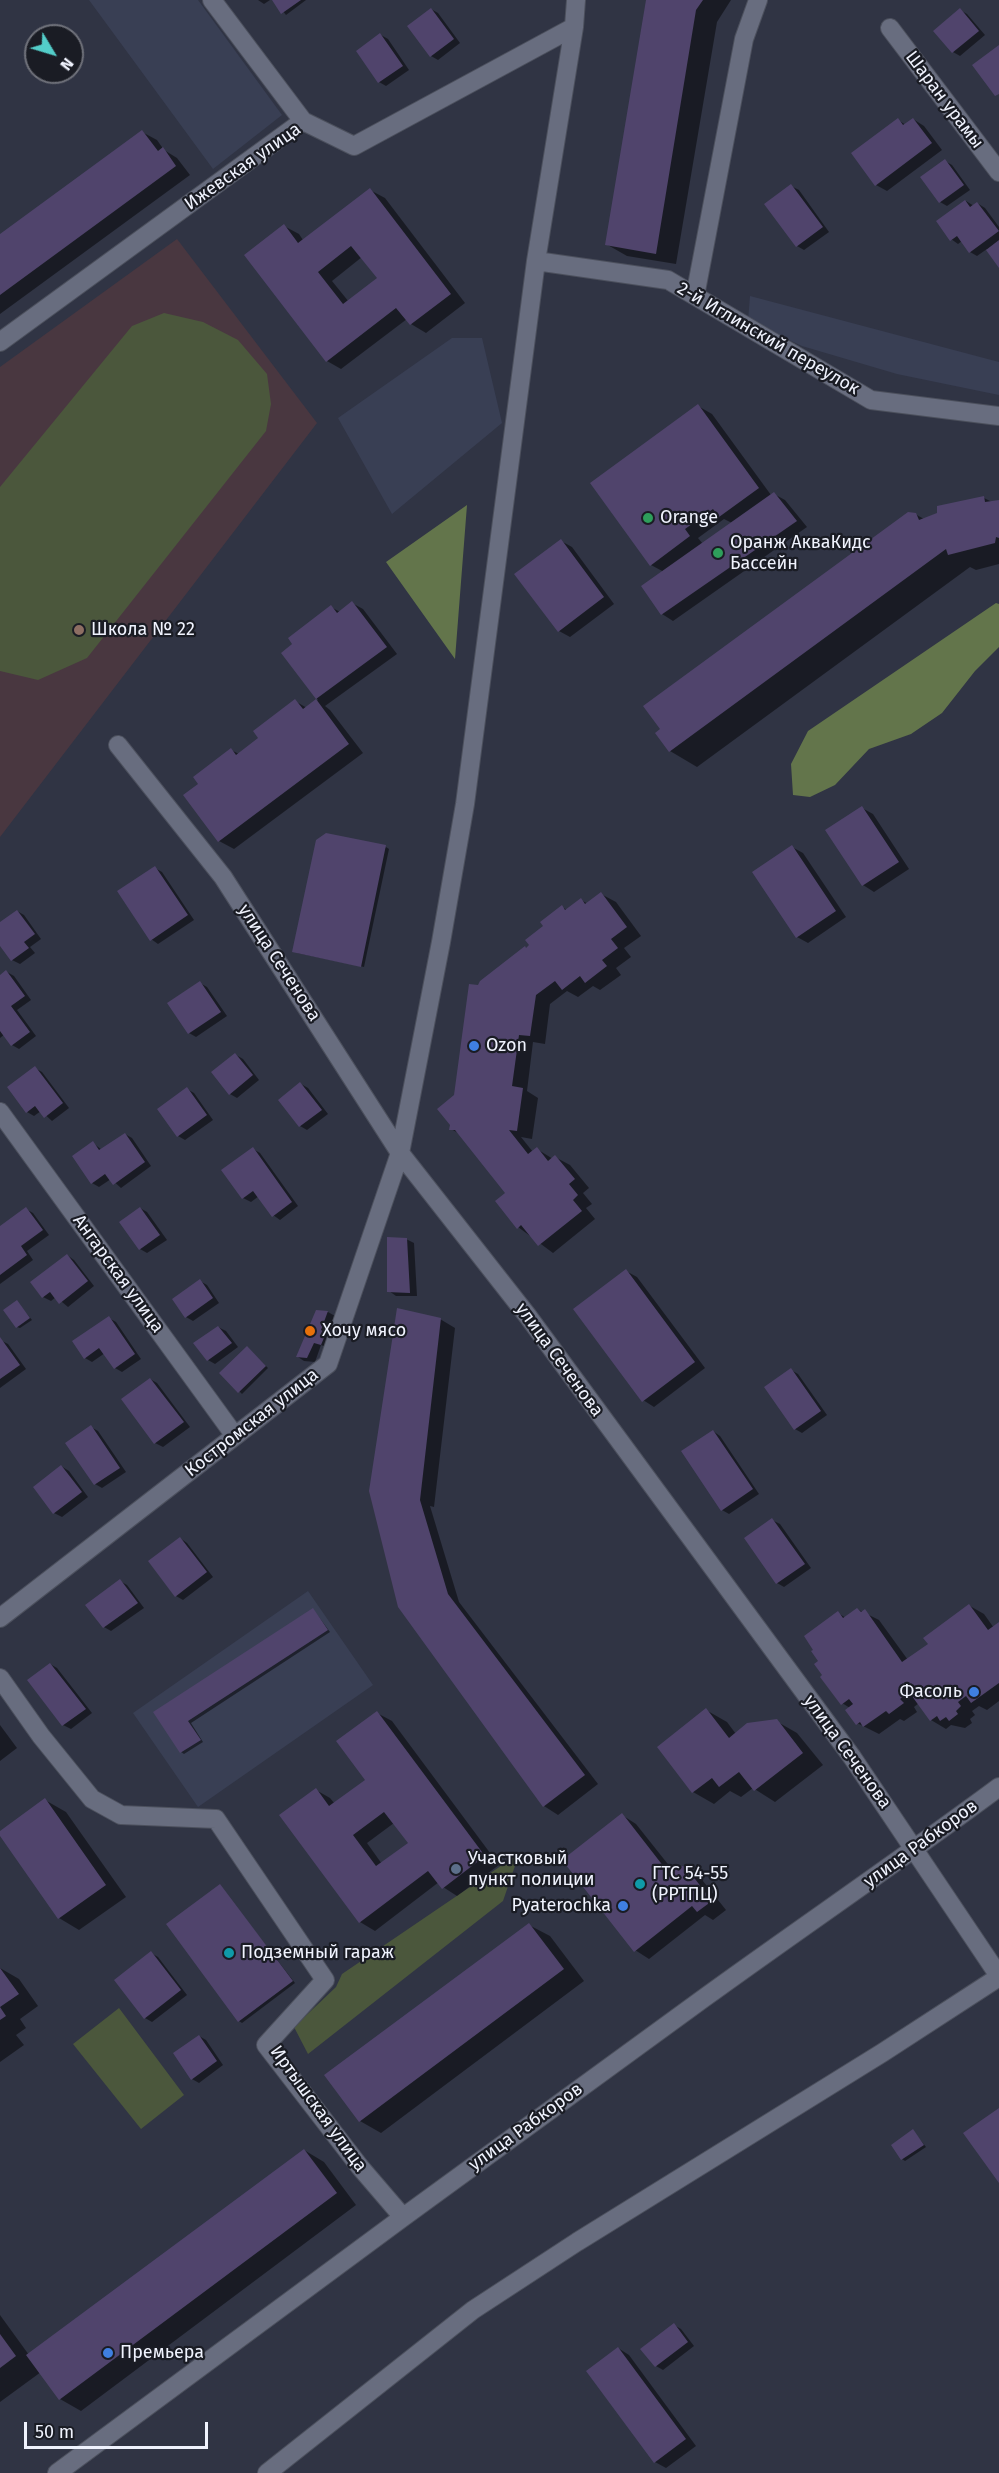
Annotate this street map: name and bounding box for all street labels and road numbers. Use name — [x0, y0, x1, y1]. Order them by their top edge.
street label: Шаран урамы — [900, 47, 988, 153]
street label: Ижевская улица — [181, 119, 305, 215]
street label: 2-й Иглинский переулок — [673, 278, 863, 400]
street label: улица Сеченова — [233, 900, 325, 1026]
street label: Ангарская улица — [68, 1211, 168, 1337]
street label: улица Сеченова — [511, 1299, 607, 1421]
street label: Костромская улица — [181, 1364, 323, 1482]
street label: улица Сеченова — [799, 1691, 895, 1813]
street label: улица Рабкоров — [860, 1795, 982, 1893]
street label: Иртышская улица — [265, 2042, 371, 2176]
street label: улица Рабкоров — [465, 2078, 587, 2176]

